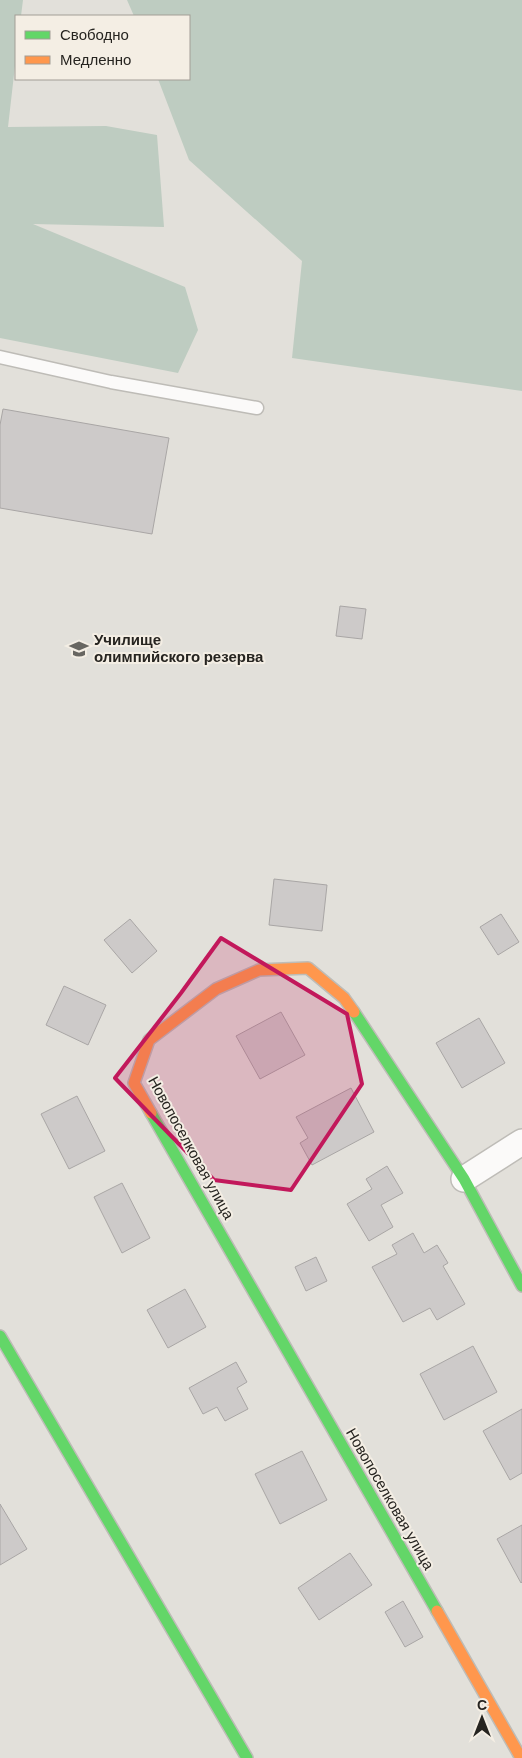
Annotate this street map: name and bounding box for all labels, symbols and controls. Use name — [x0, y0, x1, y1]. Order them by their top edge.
legend — [15, 15, 190, 80]
text: Свободно — [60, 25, 129, 45]
text: Медленно — [60, 50, 131, 70]
place label: Училище олимпийского резерва — [94, 630, 264, 667]
school or university icon: Училище олимпийского резерва — [68, 638, 90, 660]
street label: Новопоселковая улица — [143, 1073, 239, 1224]
street label: Новопоселковая улица — [341, 1425, 439, 1574]
north arrow — [457, 1693, 507, 1743]
text: С — [477, 1696, 487, 1714]

